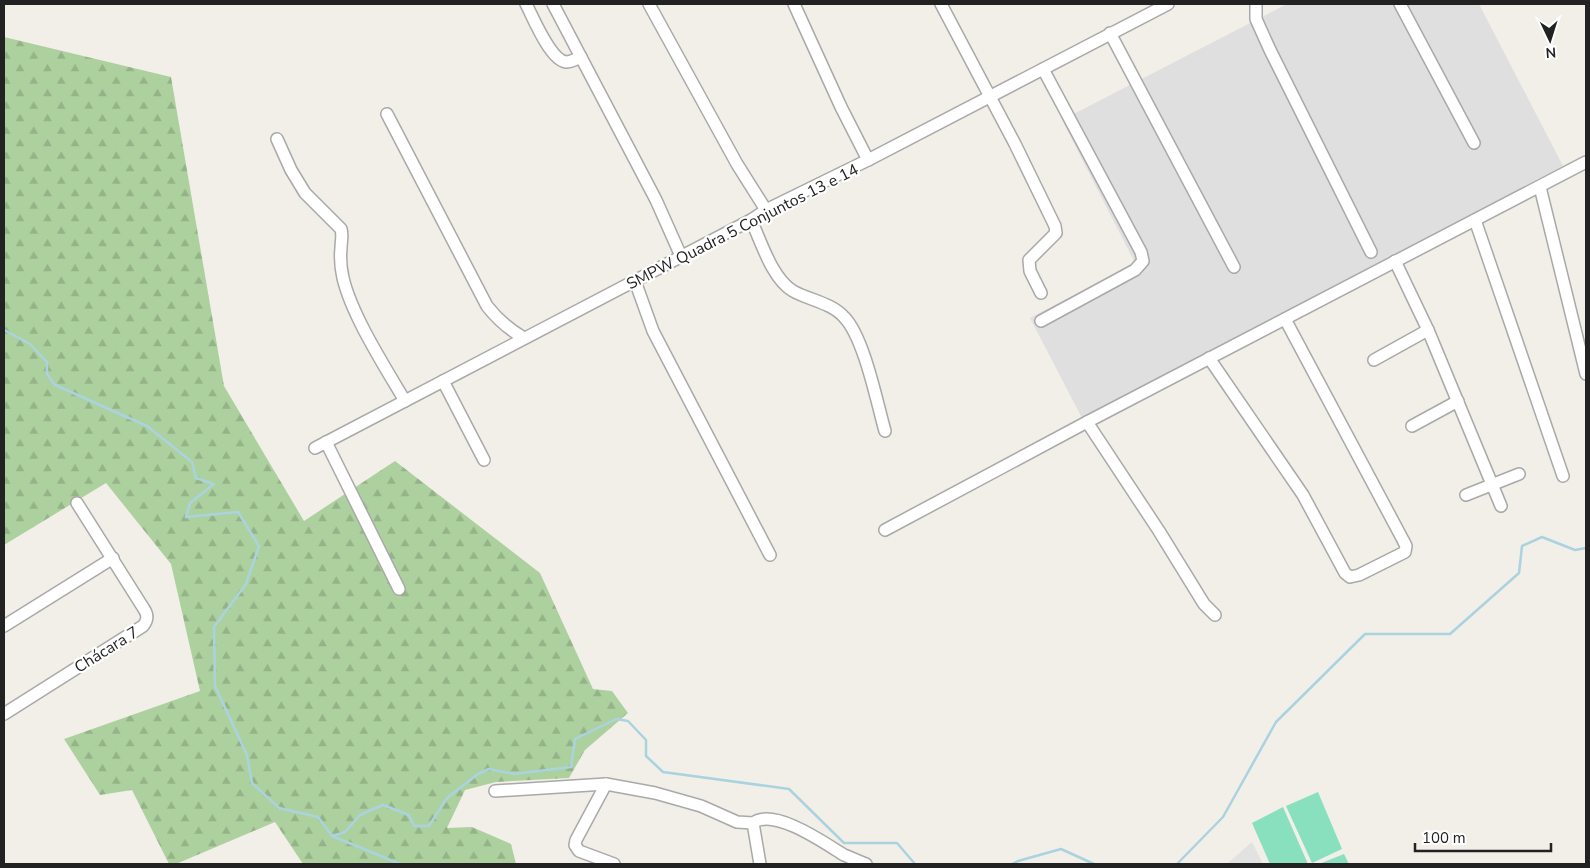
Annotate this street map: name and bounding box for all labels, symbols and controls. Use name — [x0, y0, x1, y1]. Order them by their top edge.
north arrow — [1525, 15, 1575, 65]
text: N — [1545, 43, 1557, 62]
street label: SMPW Quadra 5 Conjuntos 13 e 14 — [623, 158, 863, 295]
street label: Chácara 7 — [70, 621, 143, 678]
scale bar — [1415, 820, 1551, 852]
text: 100 m — [1422, 828, 1466, 848]

